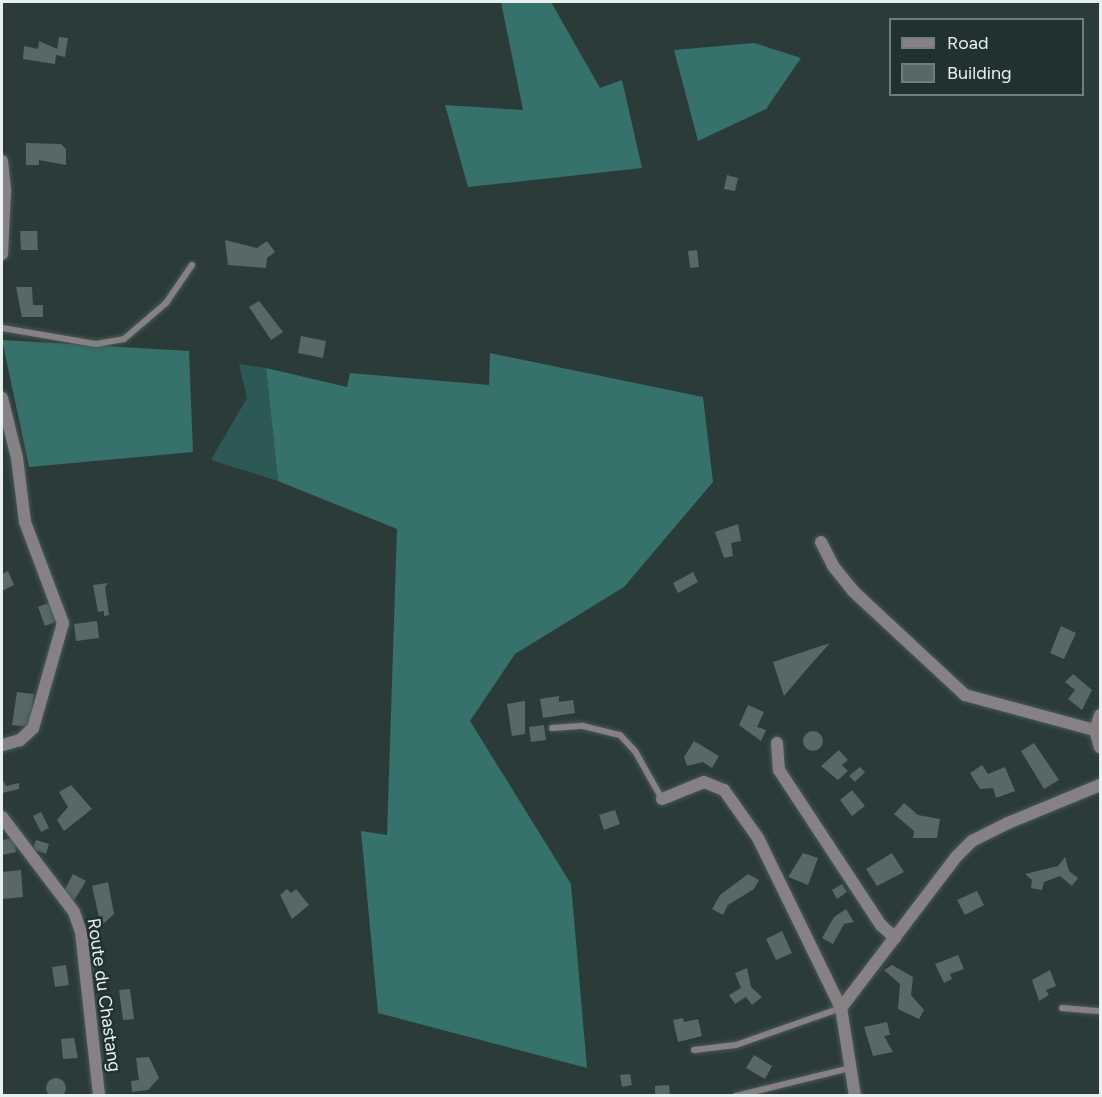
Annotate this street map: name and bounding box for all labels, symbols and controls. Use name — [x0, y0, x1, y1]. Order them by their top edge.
legend — [889, 18, 1084, 96]
text: Road — [947, 32, 988, 54]
text: Building — [947, 62, 1012, 84]
street label: Route du Chastang — [83, 917, 125, 1073]

